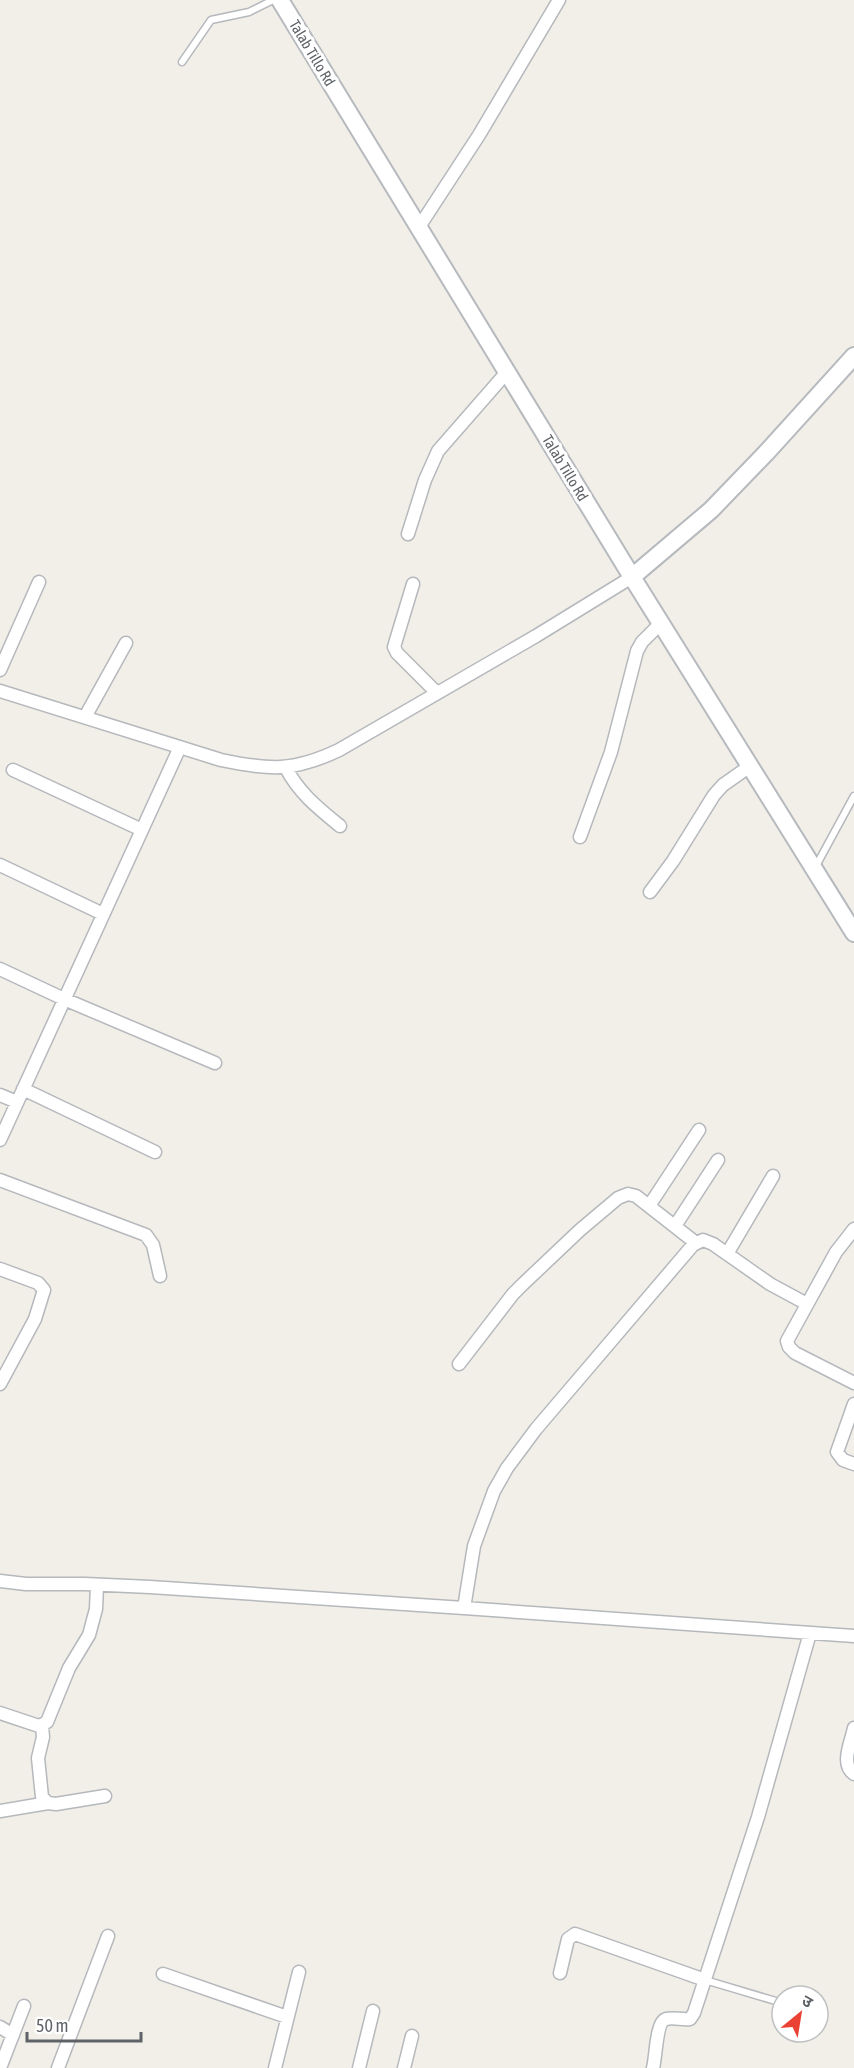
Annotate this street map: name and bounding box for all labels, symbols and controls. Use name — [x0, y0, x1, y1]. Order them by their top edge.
street label: Talab Tillo Rd — [286, 17, 339, 89]
street label: Talab Tillo Rd — [539, 432, 592, 504]
north arrow — [770, 1984, 830, 2044]
text: उ — [799, 1991, 817, 2011]
scale bar — [27, 2005, 141, 2043]
text: 50 m — [36, 2015, 68, 2036]

